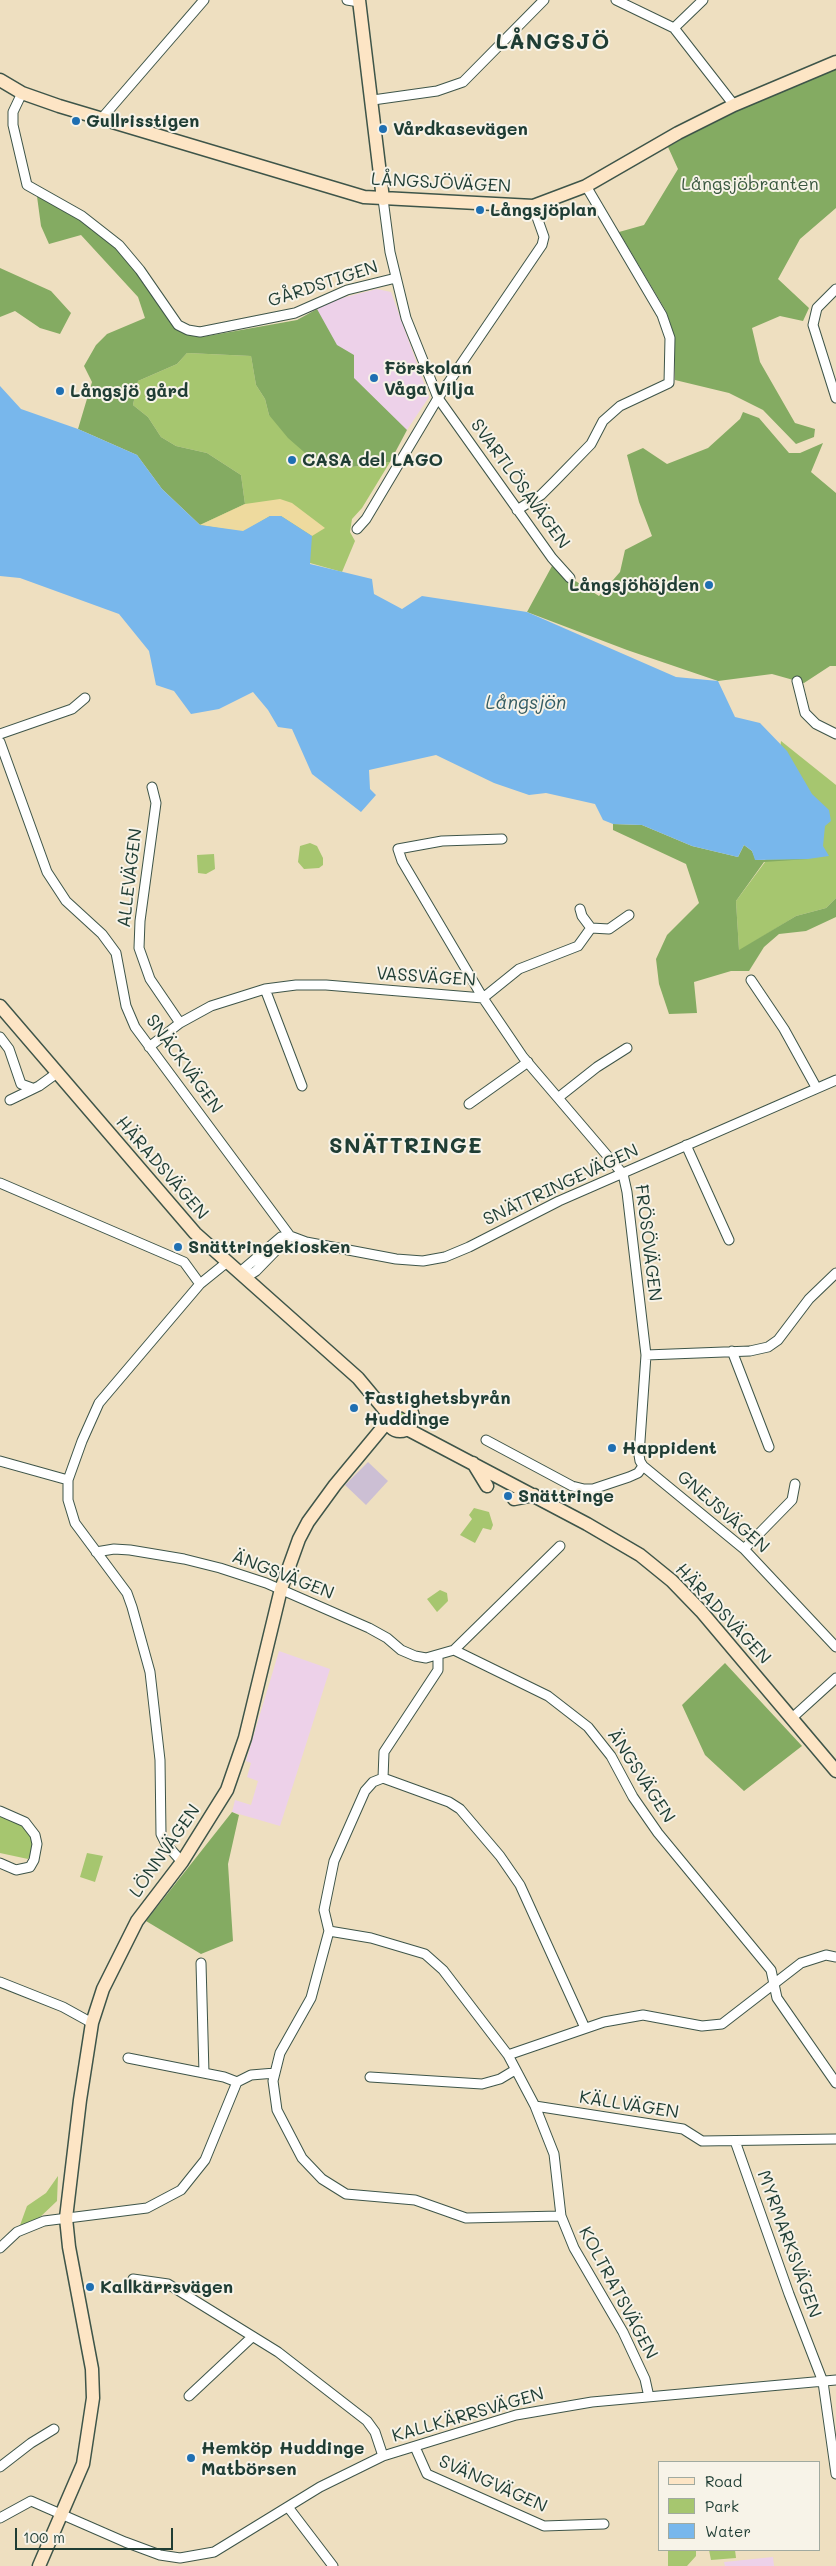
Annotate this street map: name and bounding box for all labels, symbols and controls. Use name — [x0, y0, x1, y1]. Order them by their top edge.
district label: LÅNGSJÖ — [495, 29, 611, 55]
place label: Gullrisstigen — [86, 110, 199, 132]
marker: Gullrisstigen — [70, 115, 82, 127]
place label: Vårdkasevägen — [393, 118, 528, 140]
marker: Vårdkasevägen — [377, 123, 389, 135]
street label: LÅNGSJÖVÄGEN — [370, 169, 512, 197]
park label: Långsjöbranten — [681, 173, 819, 195]
place label: Långsjöplan — [490, 199, 597, 221]
marker: Långsjöplan — [474, 204, 486, 216]
street label: GÅRDSTIGEN — [265, 256, 381, 312]
place label: Förskolan Våga Vilja — [384, 357, 474, 399]
marker: Förskolan Våga Vilja — [368, 372, 380, 384]
place label: Långsjö gård — [70, 380, 188, 402]
marker: Långsjö gård — [54, 385, 66, 397]
street label: SVARTLÖSAVÄGEN — [466, 415, 574, 553]
place label: CASA del LAGO — [302, 449, 443, 471]
marker: CASA del LAGO — [286, 454, 298, 466]
place label: Långsjöhöjden — [569, 574, 699, 596]
marker: Långsjöhöjden — [703, 579, 715, 591]
water label: Långsjön — [486, 692, 566, 714]
street label: ALLEVÄGEN — [113, 827, 147, 929]
street label: VASSVÄGEN — [375, 963, 477, 991]
street label: SNÄCKVÄGEN — [141, 1010, 227, 1118]
street label: HÄRADSVÄGEN — [111, 1112, 213, 1224]
district label: SNÄTTRINGE — [328, 1133, 484, 1159]
street label: SNÄTTRINGEVÄGEN — [480, 1140, 642, 1230]
street label: FRÖSÖVÄGEN — [630, 1183, 666, 1303]
place label: Snättringekiosken — [188, 1236, 350, 1258]
marker: Snättringekiosken — [172, 1241, 184, 1253]
place label: Fastighetsbyrån Huddinge — [364, 1387, 511, 1430]
marker: Fastighetsbyrån Huddinge — [348, 1402, 360, 1414]
place label: Happident — [622, 1437, 717, 1459]
marker: Happident — [606, 1442, 618, 1454]
street label: GNEJSVÄGEN — [672, 1466, 774, 1558]
place label: Snättringe — [518, 1485, 614, 1507]
marker: Snättringe — [502, 1490, 514, 1502]
street label: ÄNGSVÄGEN — [229, 1546, 337, 1604]
street label: HÄRADSVÄGEN — [671, 1559, 775, 1669]
street label: ÄNGSVÄGEN — [603, 1725, 679, 1827]
street label: LÖNNVÄGEN — [125, 1800, 205, 1902]
street label: KÄLLVÄGEN — [578, 2086, 680, 2124]
street label: MYRMARKSVÄGEN — [752, 2167, 826, 2321]
street label: KOLTRATSVÄGEN — [574, 2223, 662, 2363]
place label: Kallkärrsvägen — [100, 2276, 233, 2298]
marker: Kallkärrsvägen — [84, 2281, 96, 2293]
street label: KALLKÄRRSVÄGEN — [389, 2383, 547, 2447]
place label: Hemköp Huddinge Matbörsen — [201, 2437, 364, 2480]
street label: SVÄNGVÄGEN — [435, 2450, 551, 2518]
marker: Hemköp Huddinge Matbörsen — [185, 2452, 197, 2464]
legend — [658, 2461, 821, 2551]
text: Road — [705, 2471, 742, 2491]
text: Park — [705, 2496, 739, 2516]
scale bar — [18, 2518, 175, 2550]
text: Water — [705, 2521, 751, 2541]
text: 100 m — [23, 2527, 65, 2547]

